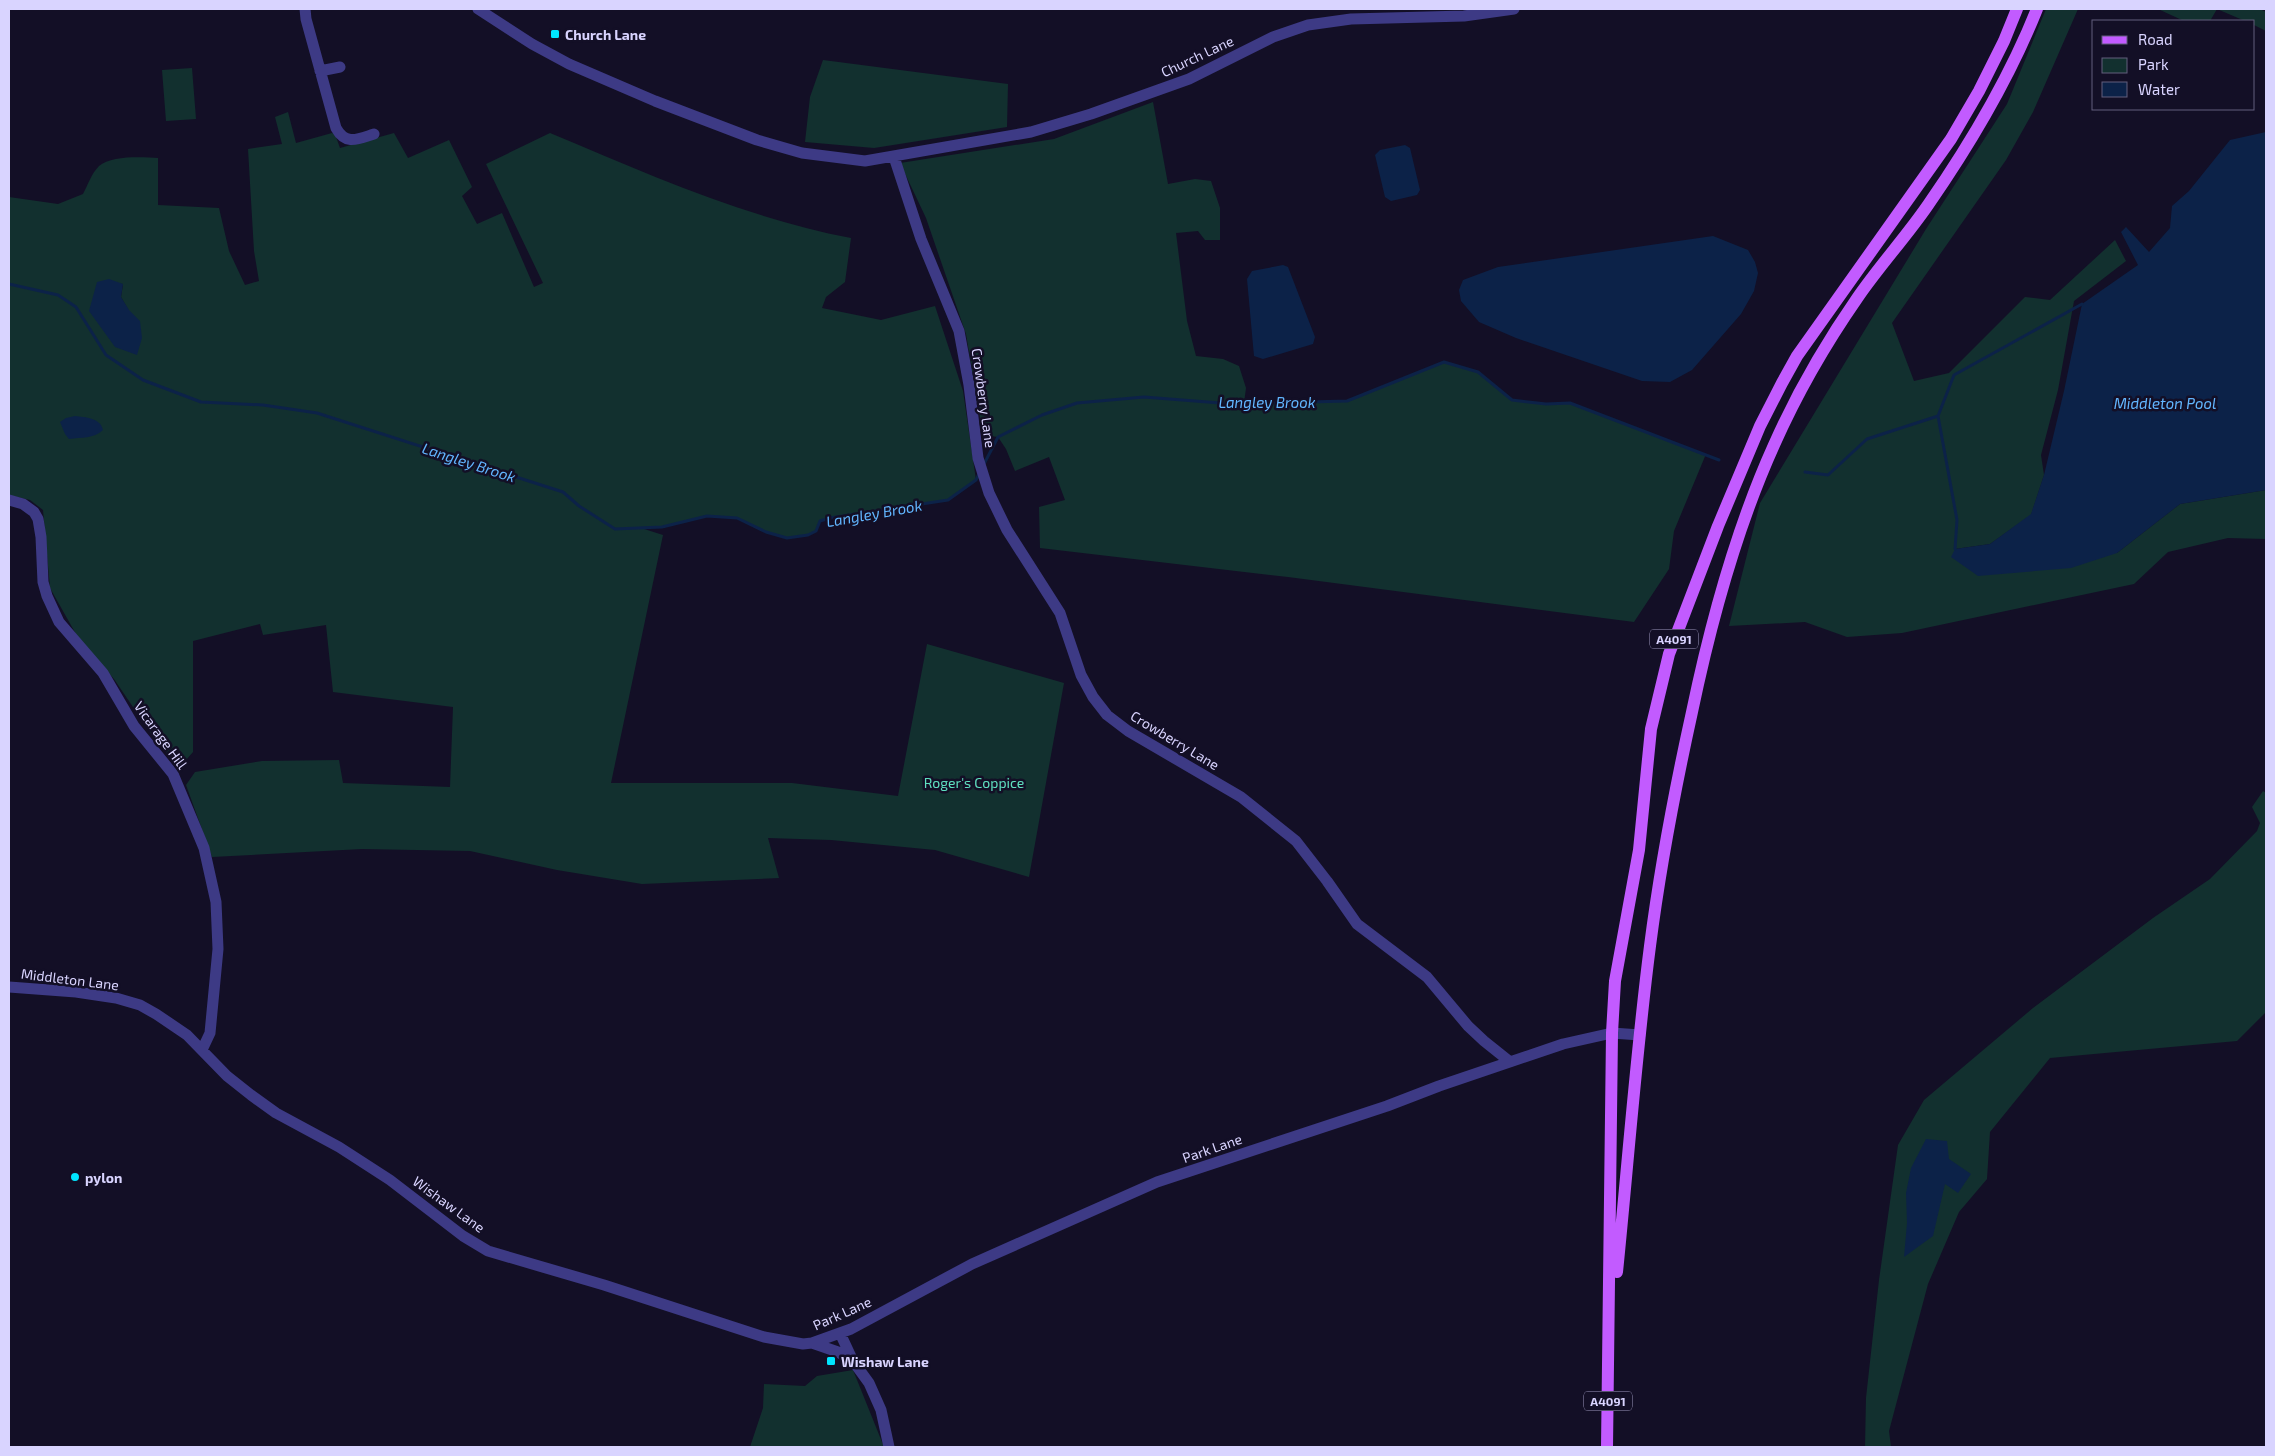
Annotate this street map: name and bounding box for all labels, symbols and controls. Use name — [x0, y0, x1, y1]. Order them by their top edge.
legend — [2092, 20, 2255, 110]
place label: Church Lane — [565, 26, 646, 43]
marker: Church Lane — [549, 28, 561, 40]
text: Road — [2138, 30, 2173, 48]
street label: Church Lane — [1158, 32, 1236, 80]
text: Park — [2138, 55, 2169, 73]
text: Water — [2138, 80, 2180, 98]
street label: Crowberry Lane — [969, 347, 999, 449]
water label: Langley Brook — [1218, 393, 1316, 412]
water label: Middleton Pool — [2114, 394, 2216, 412]
water label: Langley Brook — [420, 438, 518, 487]
water label: Langley Brook — [825, 496, 924, 531]
road number: A4091 — [1650, 630, 1698, 648]
street label: Vicarage Hill — [131, 698, 192, 773]
street label: Crowberry Lane — [1128, 707, 1222, 773]
park label: Roger's Coppice — [924, 774, 1024, 791]
street label: Middleton Lane — [20, 965, 120, 993]
street label: Park Lane — [1180, 1130, 1244, 1166]
place label: pylon — [85, 1169, 122, 1186]
marker: pylon — [69, 1171, 81, 1183]
street label: Wishaw Lane — [410, 1172, 488, 1236]
street label: Park Lane — [810, 1293, 874, 1333]
place label: Wishaw Lane — [841, 1353, 929, 1370]
marker: Wishaw Lane — [825, 1355, 837, 1367]
road number: A4091 — [1584, 1392, 1632, 1410]

